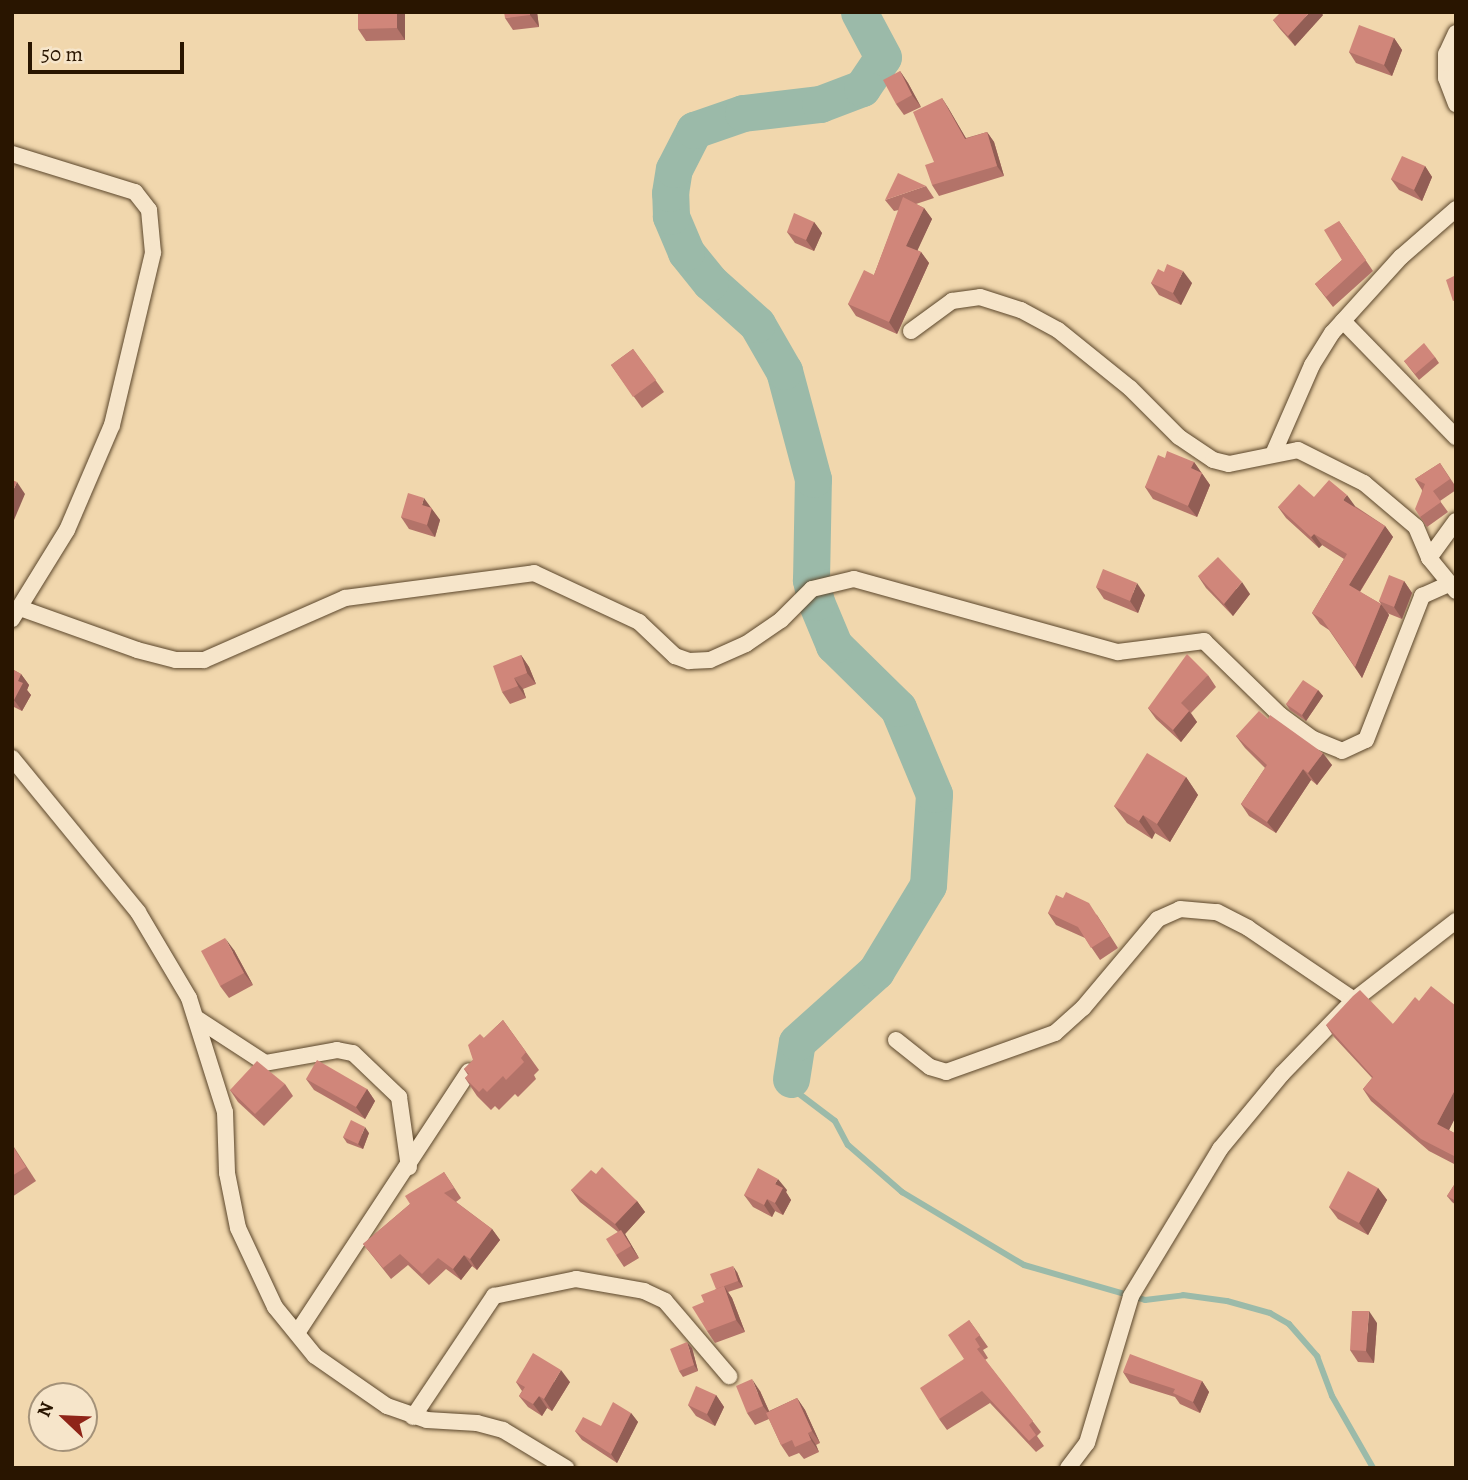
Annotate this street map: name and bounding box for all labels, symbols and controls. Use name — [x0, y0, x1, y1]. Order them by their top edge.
scale bar — [32, 28, 187, 72]
text: 50 m — [41, 40, 83, 68]
north arrow — [28, 1382, 98, 1452]
text: N — [31, 1398, 60, 1421]

